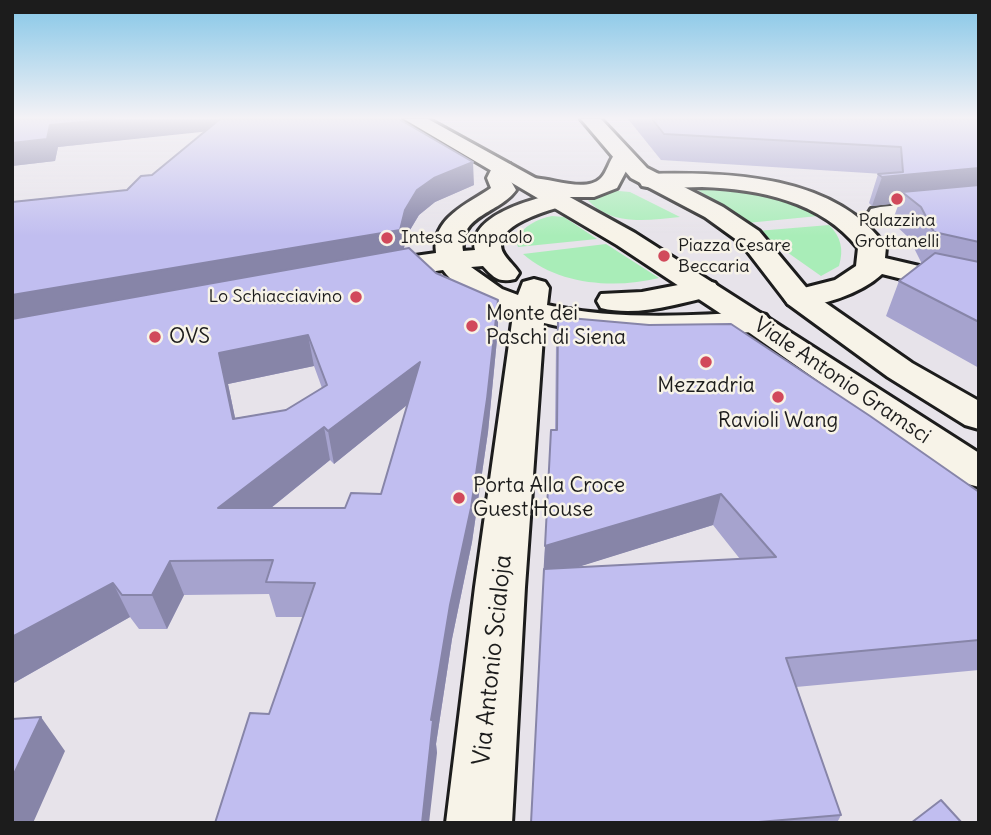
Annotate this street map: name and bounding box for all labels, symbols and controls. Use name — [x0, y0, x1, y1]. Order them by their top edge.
marker: Palazzina Grottanelli — [889, 191, 905, 207]
place label: Palazzina Grottanelli — [855, 210, 939, 252]
place label: Intesa Sanpaolo — [401, 227, 533, 249]
marker: Intesa Sanpaolo — [379, 230, 395, 246]
place label: Piazza Cesare Beccaria — [678, 235, 791, 278]
marker: Piazza Cesare Beccaria — [656, 248, 672, 264]
place label: Lo Schiacciavino — [208, 286, 342, 308]
marker: Lo Schiacciavino — [348, 289, 364, 305]
place label: Monte dei Paschi di Siena — [486, 301, 626, 351]
street label: Viale Antonio Gramsci — [749, 312, 935, 450]
marker: Monte dei Paschi di Siena — [464, 318, 480, 334]
place label: OVS — [169, 324, 210, 350]
marker: OVS — [147, 329, 163, 345]
marker: Mezzadria — [698, 354, 714, 370]
place label: Mezzadria — [657, 373, 755, 399]
marker: Ravioli Wang — [770, 389, 786, 405]
place label: Ravioli Wang — [718, 408, 838, 434]
place label: Porta Alla Croce Guest House — [473, 473, 625, 523]
marker: Porta Alla Croce Guest House — [451, 490, 467, 506]
street label: Via Antonio Scialoja — [468, 553, 518, 767]

